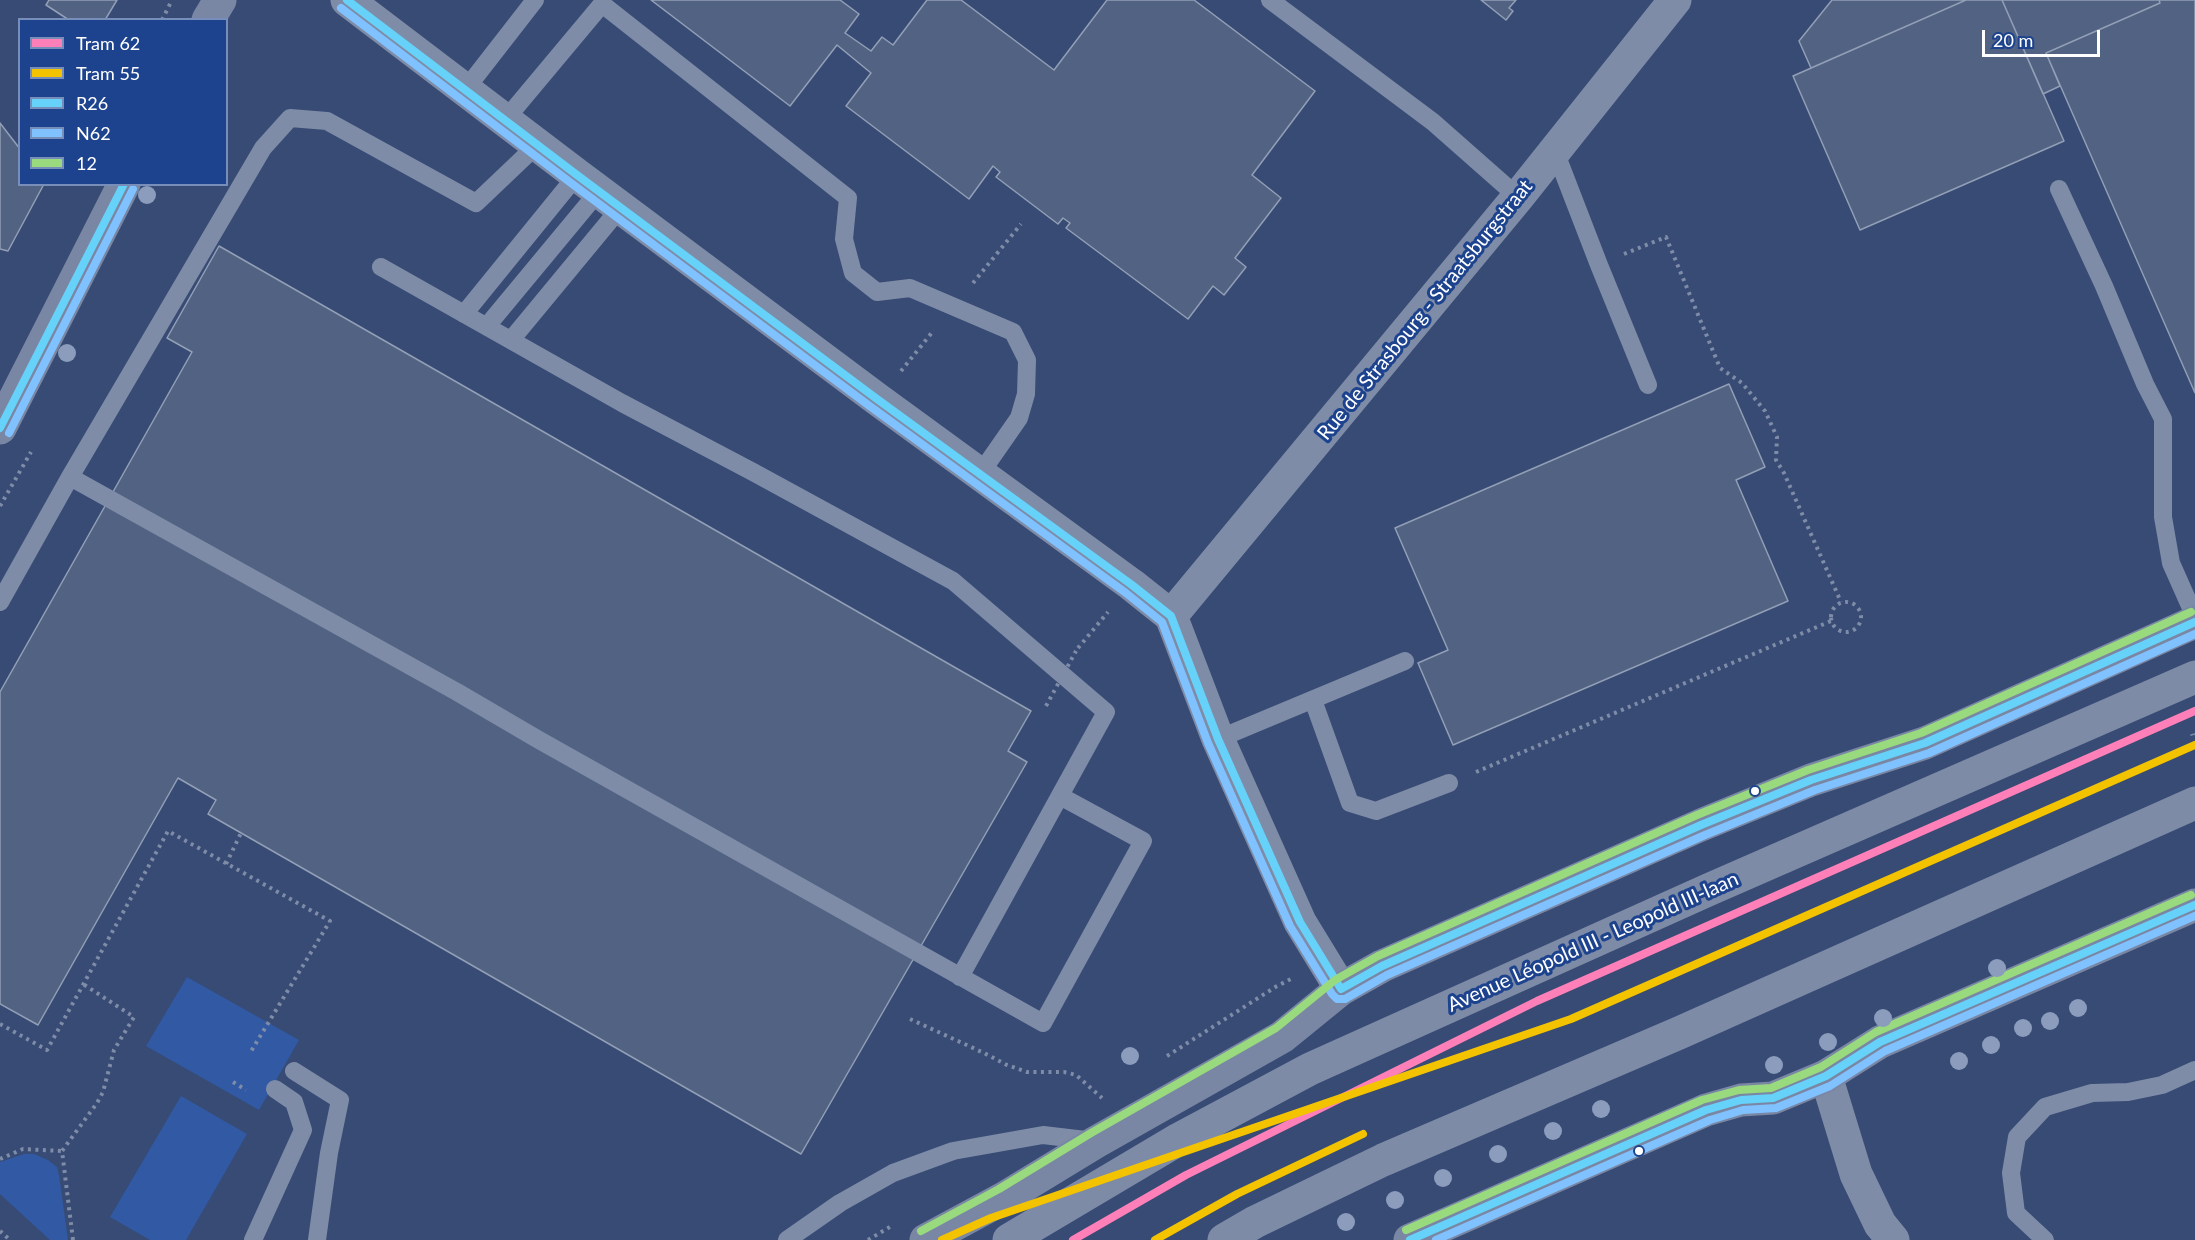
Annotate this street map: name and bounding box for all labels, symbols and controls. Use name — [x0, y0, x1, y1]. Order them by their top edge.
legend — [18, 18, 228, 186]
scale bar — [1985, 18, 2104, 56]
text: 20 m — [1993, 29, 2033, 51]
text: Tram 62 — [76, 32, 140, 54]
text: Tram 55 — [76, 62, 140, 84]
text: R26 — [76, 92, 108, 114]
text: N62 — [76, 122, 111, 144]
text: 12 — [76, 152, 97, 174]
street label: Rue de Strasbourg - Straatsburgstraat — [1313, 175, 1537, 445]
unlabelled marker — [1749, 785, 1761, 797]
street label: Avenue Léopold III - Leopold III-laan — [1444, 867, 1742, 1017]
unlabelled marker — [1633, 1145, 1645, 1157]

